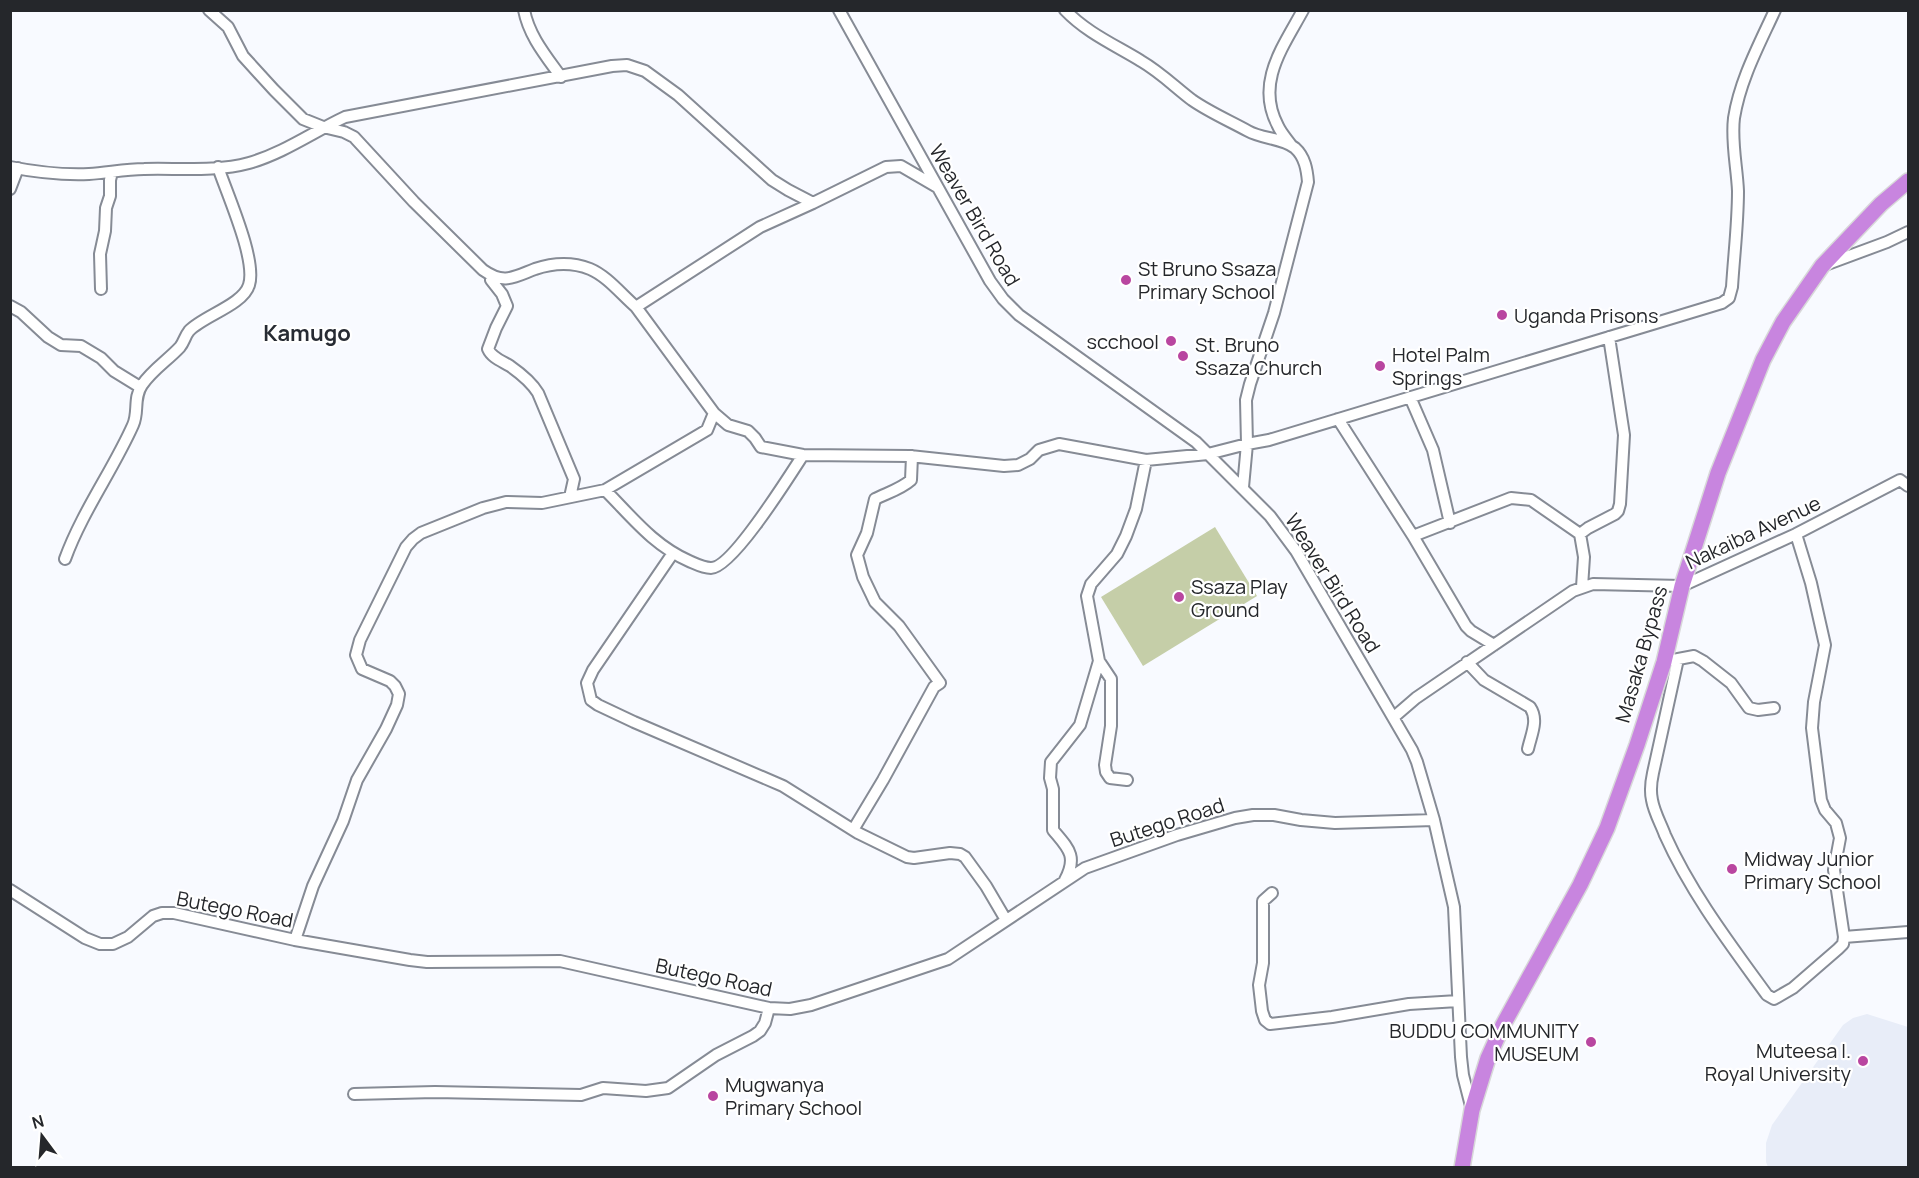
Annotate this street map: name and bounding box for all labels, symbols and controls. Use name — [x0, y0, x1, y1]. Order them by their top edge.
street label: Weaver Bird Road — [923, 139, 1027, 291]
place label: St Bruno Ssaza Primary School — [1138, 255, 1276, 305]
marker: St Bruno Ssaza Primary School — [1119, 273, 1133, 287]
place label: Uganda Prisons — [1514, 302, 1658, 329]
marker: Uganda Prisons — [1495, 308, 1509, 322]
district label: Kamugo — [263, 318, 351, 348]
place label: scchool — [1086, 328, 1159, 355]
place label: St. Bruno Ssaza Church — [1195, 331, 1322, 381]
marker: scchool — [1164, 334, 1178, 348]
place label: Hotel Palm Springs — [1392, 341, 1490, 391]
marker: St. Bruno Ssaza Church — [1176, 349, 1190, 363]
marker: Hotel Palm Springs — [1373, 359, 1387, 373]
street label: Nakaiba Avenue — [1681, 489, 1825, 575]
street label: Weaver Bird Road — [1279, 508, 1387, 658]
place label: Ssaza Play Ground — [1191, 573, 1288, 623]
street label: Masaka Bypass — [1609, 582, 1673, 726]
marker: Ssaza Play Ground — [1172, 590, 1186, 604]
street label: Butego Road — [1106, 791, 1228, 853]
place label: Midway Junior Primary School — [1744, 845, 1881, 895]
marker: Midway Junior Primary School — [1725, 862, 1739, 876]
street label: Butego Road — [174, 884, 296, 934]
street label: Butego Road — [653, 951, 775, 1003]
place label: BUDDU COMMUNITY MUSEUM — [1389, 1017, 1580, 1067]
marker: BUDDU COMMUNITY MUSEUM — [1584, 1035, 1598, 1049]
place label: Muteesa I. Royal University — [1705, 1037, 1851, 1087]
marker: Muteesa I. Royal University — [1856, 1054, 1870, 1068]
place label: Mugwanya Primary School — [725, 1071, 862, 1121]
marker: Mugwanya Primary School — [706, 1089, 720, 1103]
north arrow — [12, 1106, 72, 1166]
text: N — [29, 1109, 46, 1134]

